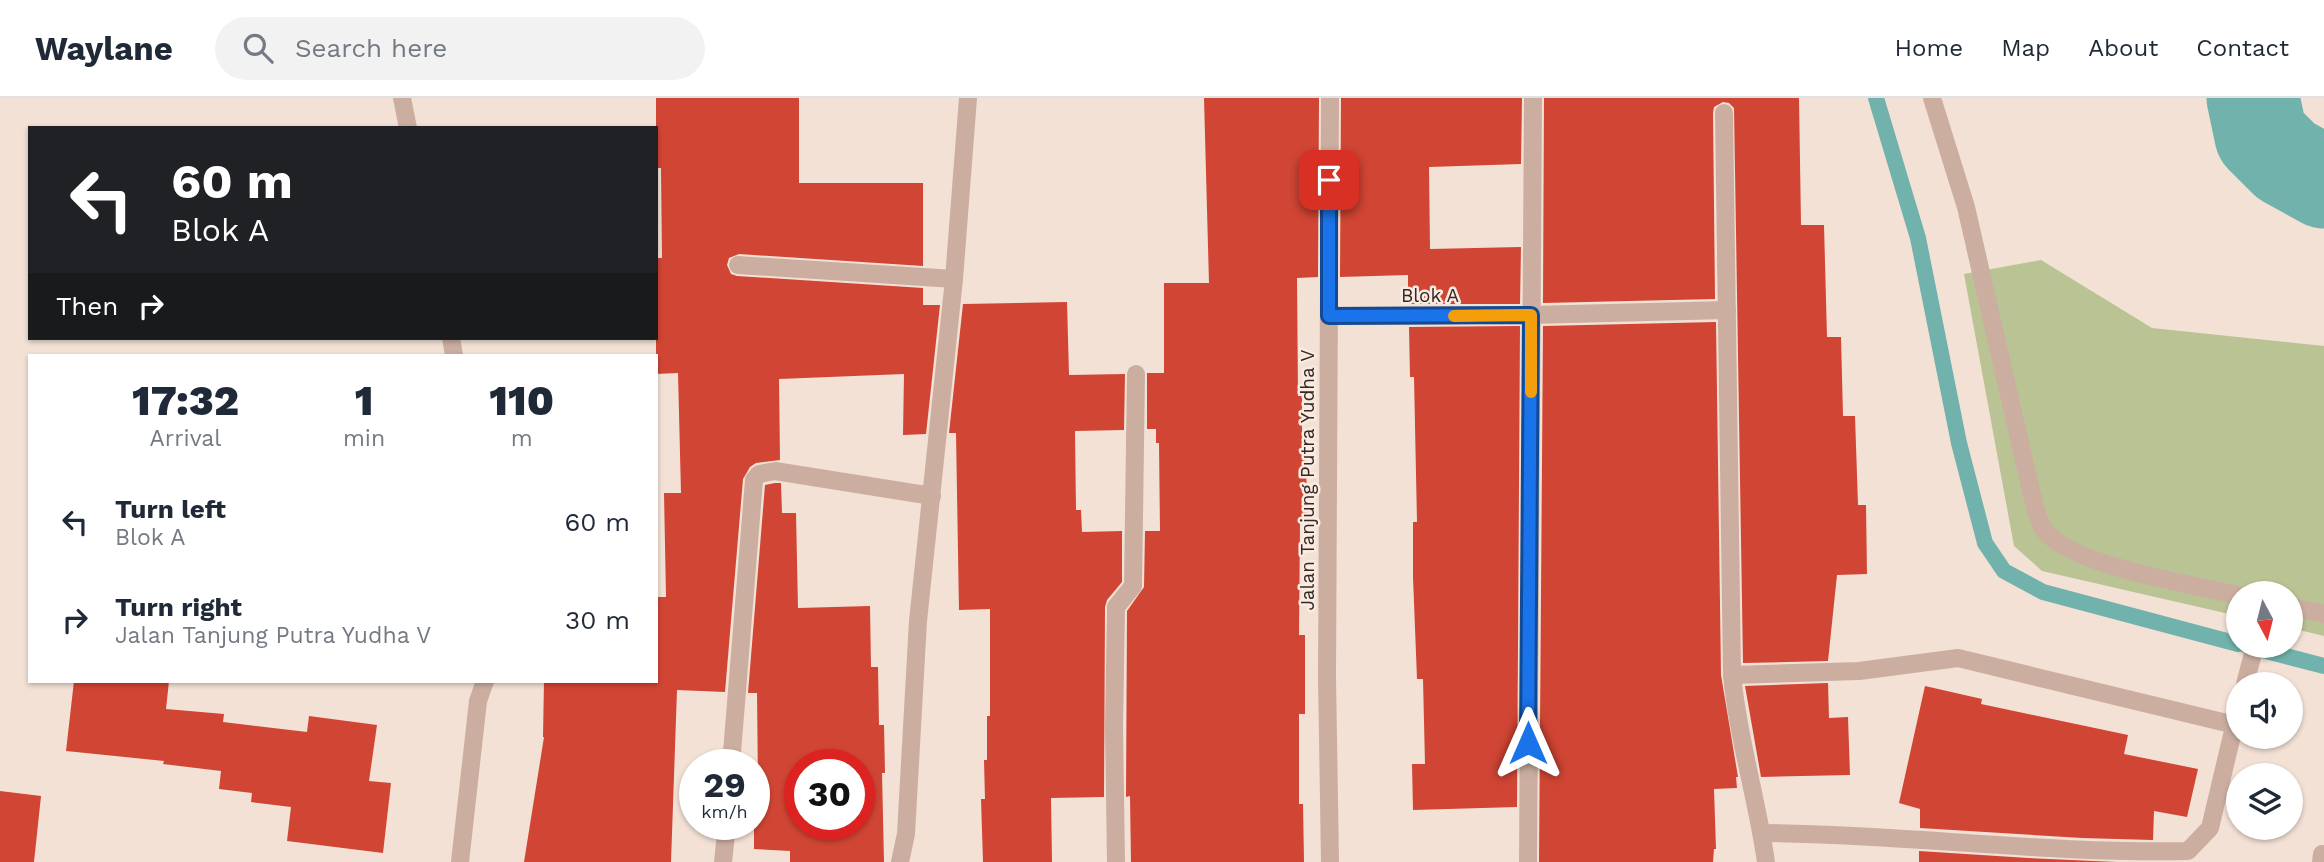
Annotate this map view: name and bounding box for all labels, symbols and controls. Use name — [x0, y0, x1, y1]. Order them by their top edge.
search box — [215, 17, 705, 80]
text: Waylane — [35, 29, 173, 68]
icon: search — [239, 29, 277, 67]
text: Search here — [295, 33, 447, 63]
text: Home — [1895, 34, 1963, 62]
text: Map — [2001, 34, 2050, 62]
text: About — [2088, 34, 2158, 62]
text: Contact — [2196, 34, 2289, 62]
pin — [1299, 150, 1359, 210]
text: 60 m — [171, 152, 293, 210]
icon: left — [56, 154, 147, 245]
icon: arrive — [1310, 161, 1348, 199]
text: Blok A — [171, 211, 269, 249]
street label: Blok A — [1401, 284, 1460, 307]
icon: right — [132, 287, 170, 325]
text: Then — [56, 291, 118, 321]
street label: Jalan Tanjung Putra Yudha V — [1296, 349, 1319, 611]
text: 17:32 — [132, 376, 239, 425]
text: 1 — [355, 376, 373, 425]
text: 110 — [489, 376, 554, 425]
text: Arrival — [150, 425, 221, 452]
text: min — [343, 425, 385, 452]
text: m — [511, 425, 533, 452]
text: Turn left — [115, 494, 226, 524]
icon: left — [56, 503, 94, 541]
text: 60 m — [564, 507, 630, 537]
text: Blok A — [115, 524, 186, 551]
north arrow — [2226, 581, 2303, 658]
map controls — [2226, 581, 2303, 840]
text: Turn right — [115, 592, 242, 622]
icon: right — [56, 601, 94, 639]
text: 30 m — [565, 605, 630, 635]
text: Jalan Tanjung Putra Yudha V — [115, 622, 431, 649]
button: sound — [2226, 672, 2303, 749]
position arrow — [1491, 706, 1565, 780]
speed limit sign: 30 — [784, 749, 875, 840]
button: layers — [2226, 763, 2303, 840]
text: 29 — [703, 764, 746, 806]
text: km/h — [701, 801, 748, 822]

